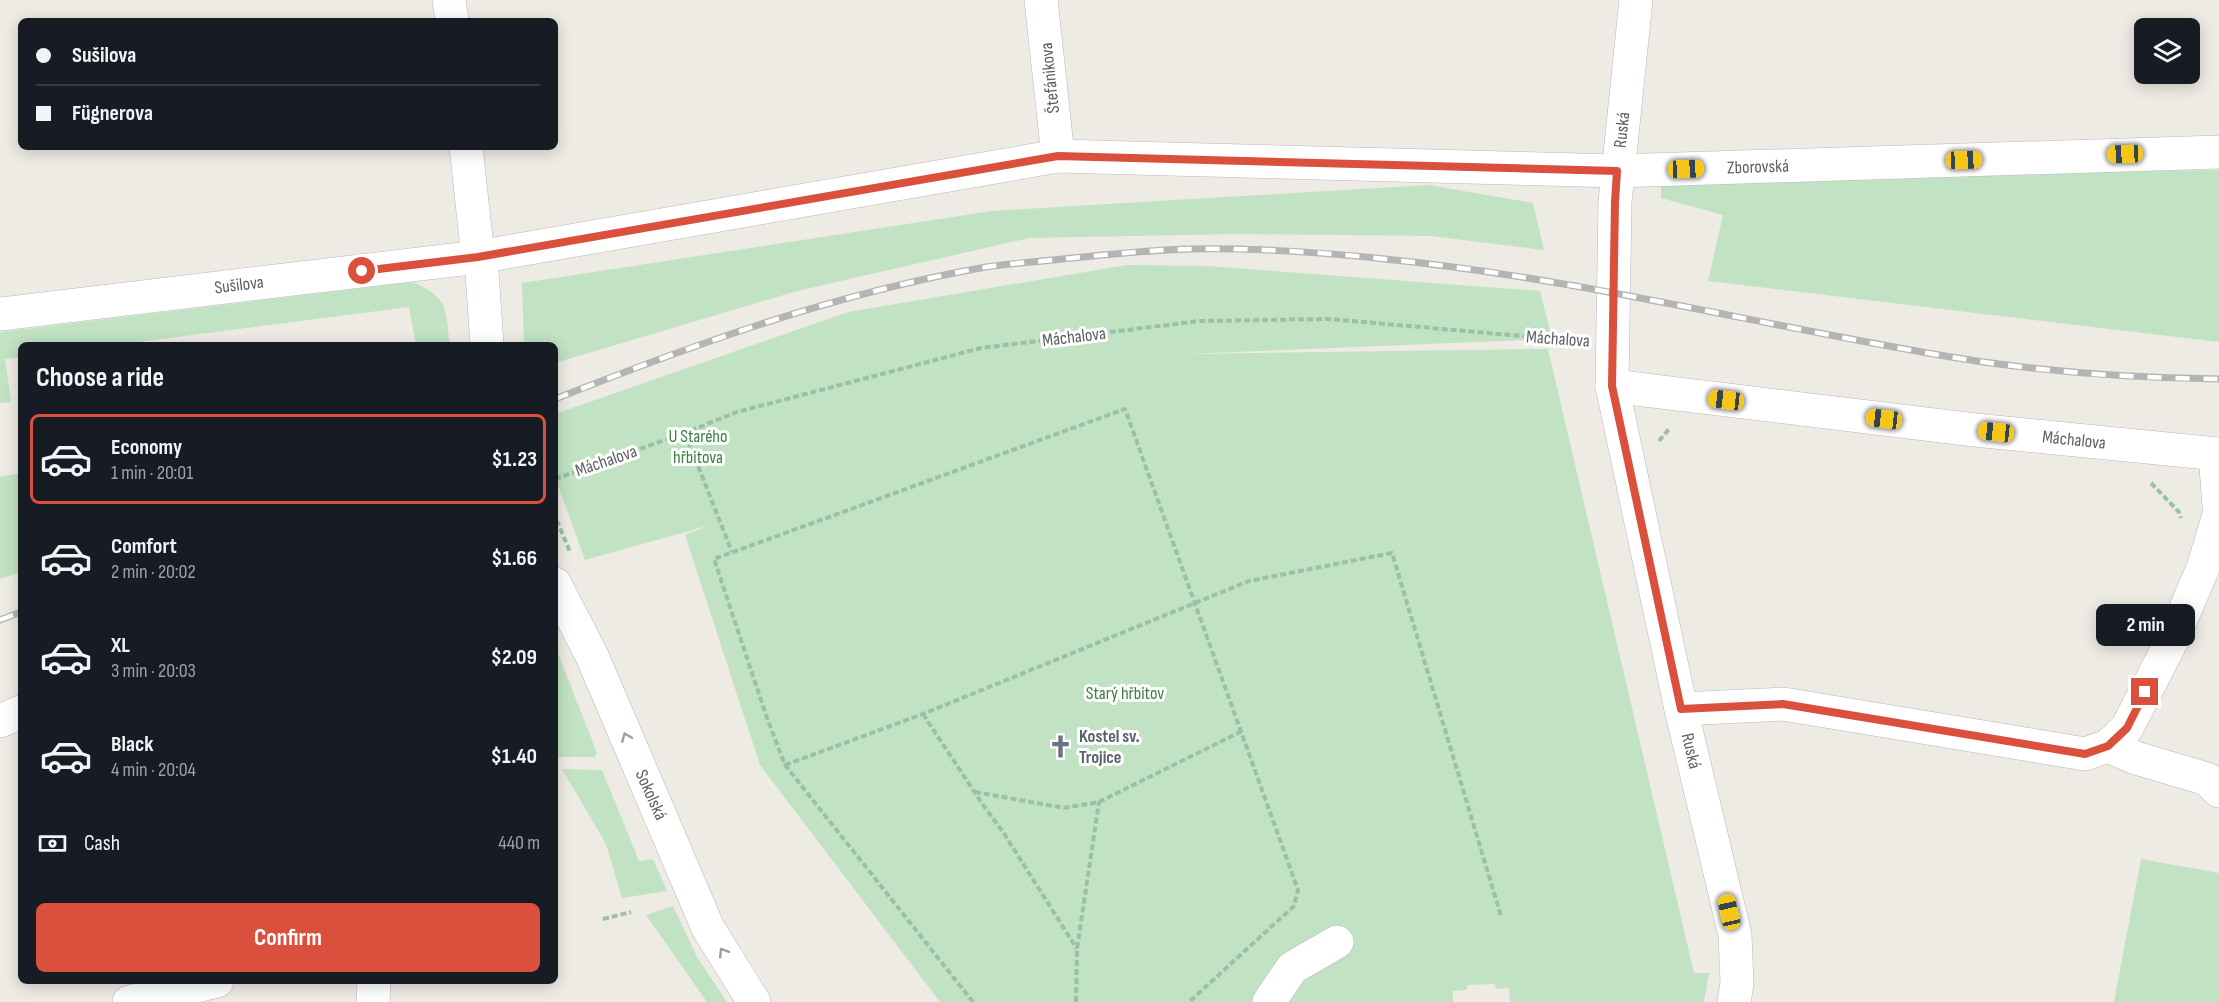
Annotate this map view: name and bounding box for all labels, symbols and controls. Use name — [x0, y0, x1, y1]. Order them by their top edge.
map controls — [2134, 18, 2200, 84]
button: layers — [2134, 18, 2200, 84]
text: Sušilova — [72, 42, 136, 69]
street label: Štefánikova — [1036, 42, 1064, 114]
text: Fügnerova — [72, 100, 153, 127]
street label: Ruská — [1610, 111, 1634, 149]
car — [2107, 144, 2143, 164]
car — [1946, 150, 1982, 170]
street label: Zborovská — [1727, 155, 1789, 179]
car — [1668, 159, 1704, 179]
route start — [348, 257, 375, 284]
street label: Sušilova — [213, 272, 265, 298]
street label: Máchalova — [1041, 323, 1107, 351]
street label: Máchalova — [1525, 326, 1591, 352]
text: Choose a ride — [36, 362, 164, 394]
car — [1707, 389, 1745, 411]
car — [1865, 408, 1903, 430]
car — [1977, 421, 2015, 443]
park label: U Starého hřbitova — [668, 426, 728, 468]
street label: Máchalova — [2041, 426, 2107, 454]
icon: car — [39, 432, 93, 486]
text: Economy — [111, 434, 182, 461]
street label: Máchalova — [572, 441, 640, 481]
text: $1.23 — [492, 446, 537, 473]
text: 1 min · 20:01 — [111, 461, 193, 485]
icon: car — [39, 531, 93, 585]
text: Comfort — [111, 533, 177, 560]
text: $1.66 — [491, 545, 537, 572]
text: 2 min · 20:02 — [111, 560, 196, 584]
callout: 2 min — [2096, 605, 2194, 647]
text: 2 min — [2126, 613, 2165, 637]
icon: car — [39, 630, 93, 684]
text: XL — [111, 632, 130, 659]
text: $2.09 — [491, 644, 537, 671]
text: 3 min · 20:03 — [111, 659, 196, 683]
route end — [2131, 678, 2158, 705]
park label: Starý hřbitov — [1086, 683, 1164, 704]
place label: Kostel sv. Trojice — [1079, 726, 1140, 768]
icon: car — [39, 729, 93, 783]
text: Black — [111, 731, 153, 758]
street label: Ruská — [1677, 731, 1705, 771]
one-way arrow — [621, 732, 633, 743]
church icon: Kostel sv. Trojice — [1048, 733, 1074, 759]
text: $1.40 — [491, 743, 537, 770]
text: 4 min · 20:04 — [111, 758, 196, 782]
street label: Sokolská — [631, 767, 671, 823]
icon: cash — [36, 827, 69, 860]
text: Cash — [84, 830, 120, 857]
text: 440 m — [498, 831, 540, 855]
car — [1716, 892, 1742, 932]
button: Confirm — [36, 903, 540, 972]
one-way arrow — [719, 948, 731, 958]

